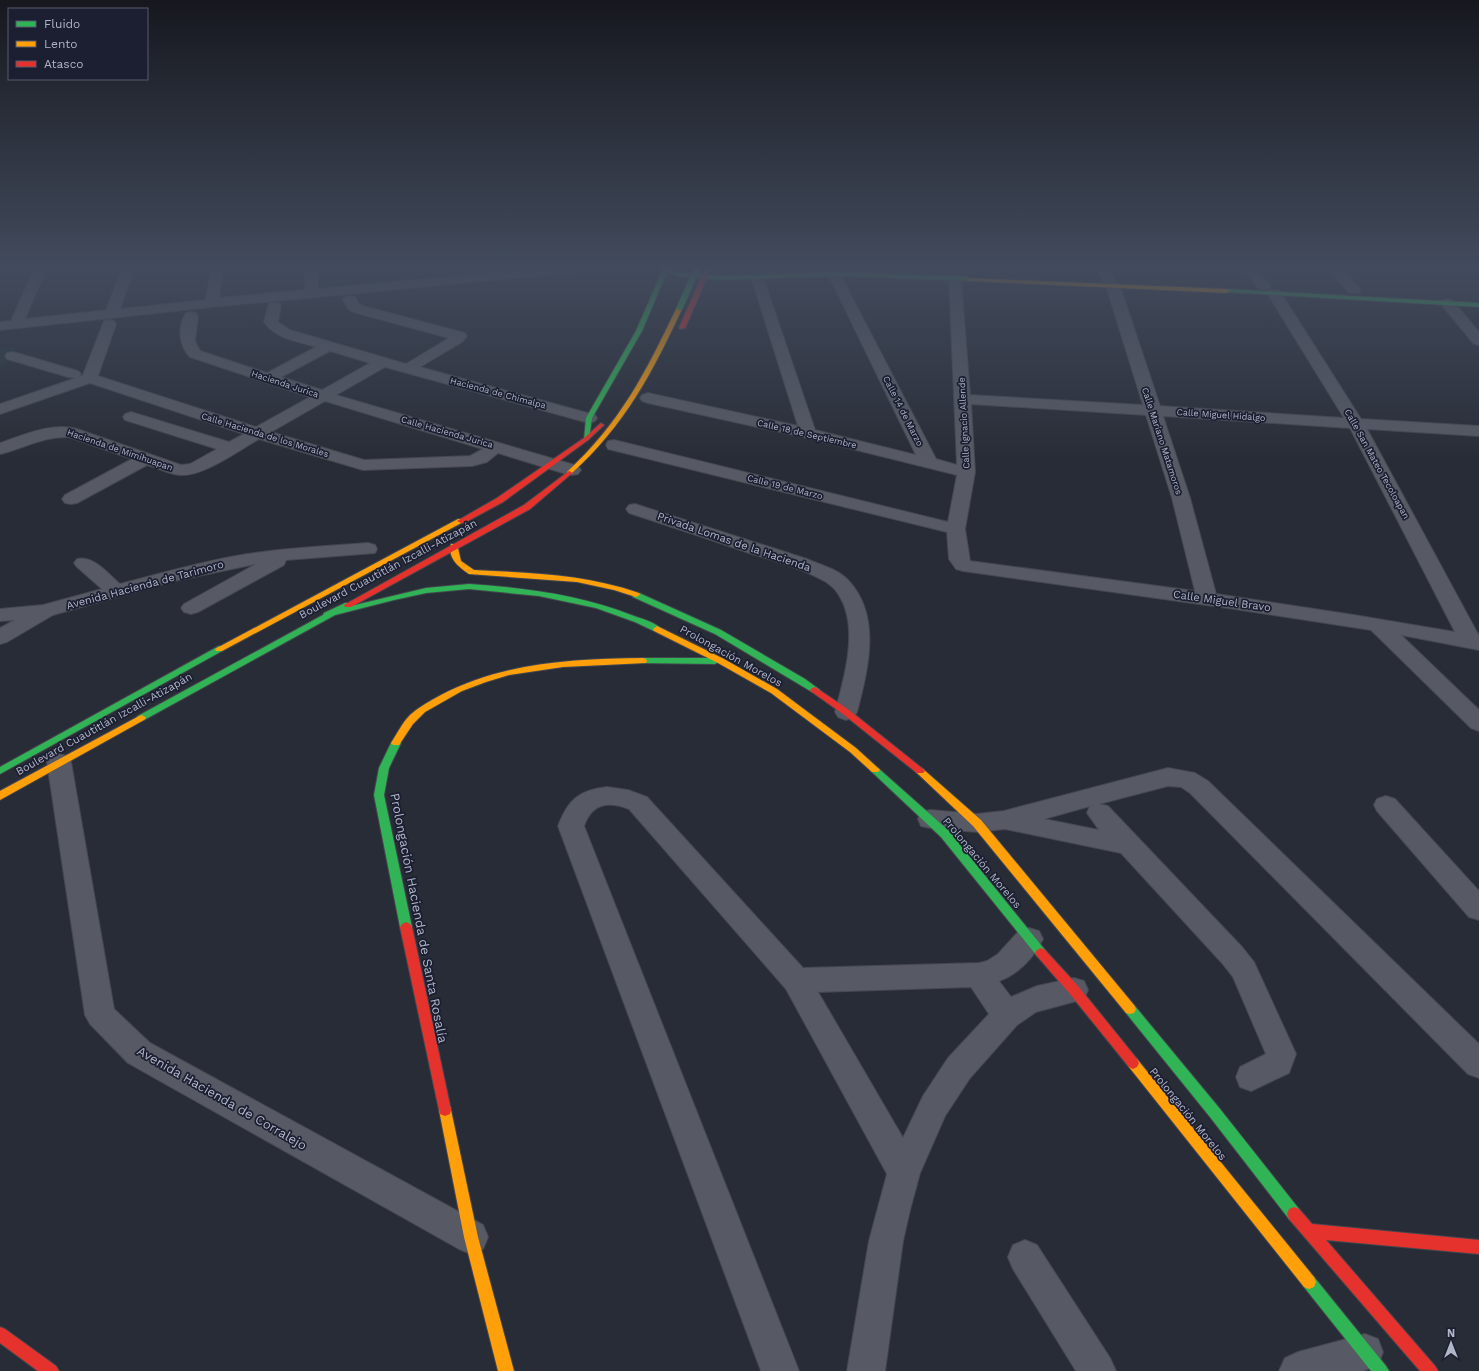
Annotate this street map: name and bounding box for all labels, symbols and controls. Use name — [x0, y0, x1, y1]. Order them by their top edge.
legend — [8, 8, 148, 80]
text: Fluido — [44, 17, 80, 31]
text: Lento — [44, 37, 78, 51]
text: Atasco — [44, 57, 84, 71]
street label: Hacienda Jurica — [250, 368, 320, 400]
street label: Calle 14 de Marzo — [881, 374, 925, 448]
street label: Hacienda de Chimalpa — [449, 375, 547, 411]
street label: Calle Ignacio Allende — [957, 377, 971, 469]
street label: Calle Mariano Matamoros — [1140, 386, 1184, 496]
street label: Calle Miguel Hidalgo — [1176, 407, 1266, 423]
street label: Calle San Mateo Tecoloapan — [1343, 407, 1411, 521]
street label: Calle Hacienda de los Morales — [200, 411, 330, 459]
street label: Calle Hacienda Jurica — [400, 414, 494, 450]
street label: Calle 18 de Septiembre — [756, 418, 858, 450]
street label: Hacienda de Mimihuapan — [66, 427, 174, 473]
street label: Calle 19 de Marzo — [746, 473, 824, 501]
street label: Privada Lomas de la Hacienda — [656, 510, 812, 574]
street label: Boulevard Cuautitlán Izcalli-Atizapán — [297, 516, 479, 622]
street label: Avenida Hacienda de Tarimoro — [65, 558, 225, 612]
street label: Calle Miguel Bravo — [1172, 588, 1272, 614]
street label: Prolongación Morelos — [678, 622, 785, 690]
street label: Boulevard Cuautitlán Izcalli-Atizapán — [14, 670, 194, 778]
street label: Prolongación Hacienda de Santa Rosalía — [387, 792, 451, 1045]
street label: Prolongación Morelos — [940, 815, 1024, 911]
street label: Avenida Hacienda de Corralejo — [134, 1043, 310, 1153]
street label: Prolongación Morelos — [1147, 1065, 1229, 1163]
north arrow — [1431, 1323, 1471, 1363]
text: N — [1447, 1327, 1455, 1340]

